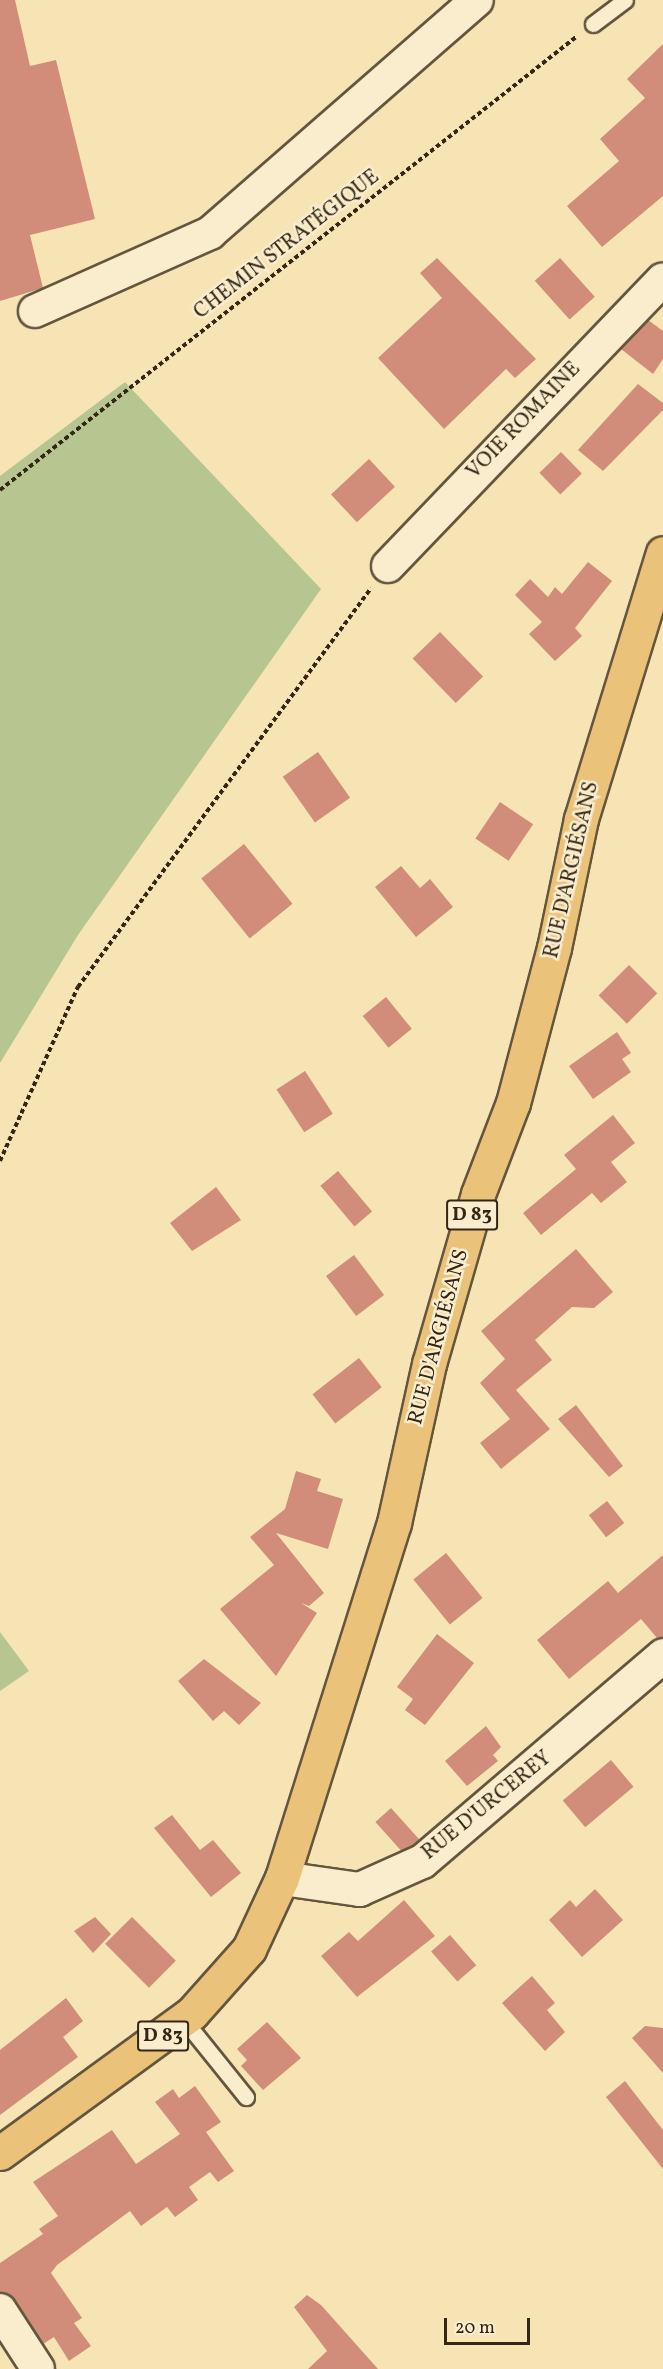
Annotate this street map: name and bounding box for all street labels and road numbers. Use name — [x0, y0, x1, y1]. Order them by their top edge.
street label: CHEMIN STRATÉGIQUE — [189, 165, 385, 325]
street label: VOIE ROMAINE — [462, 357, 586, 485]
street label: RUE D'ARGIÉSANS — [539, 779, 605, 961]
road number: D 83 — [445, 1198, 499, 1232]
street label: RUE D'ARGIÉSANS — [403, 1246, 475, 1428]
street label: RUE D'URCEREY — [417, 1746, 557, 1866]
road number: D 83 — [136, 2019, 190, 2053]

